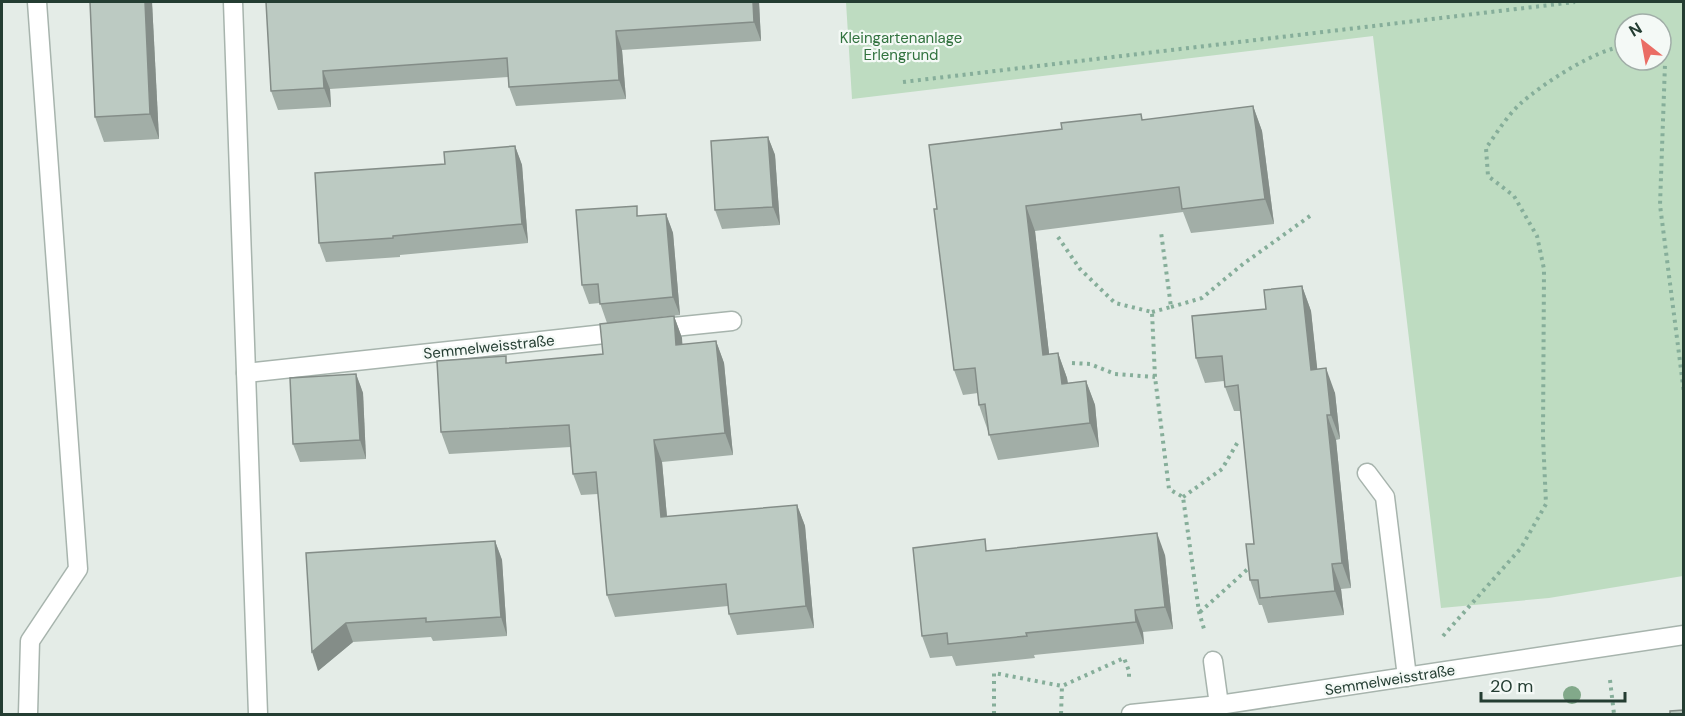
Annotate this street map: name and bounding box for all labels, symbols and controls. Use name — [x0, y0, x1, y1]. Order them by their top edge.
north arrow — [1613, 12, 1673, 72]
text: N — [1625, 18, 1646, 42]
park label: Kleingartenanlage Erlengrund — [840, 28, 962, 65]
street label: Semmelweisstraße — [422, 330, 556, 364]
street label: Semmelweisstraße — [1323, 660, 1457, 700]
scale bar — [1481, 665, 1625, 703]
text: 20 m — [1490, 674, 1533, 698]

